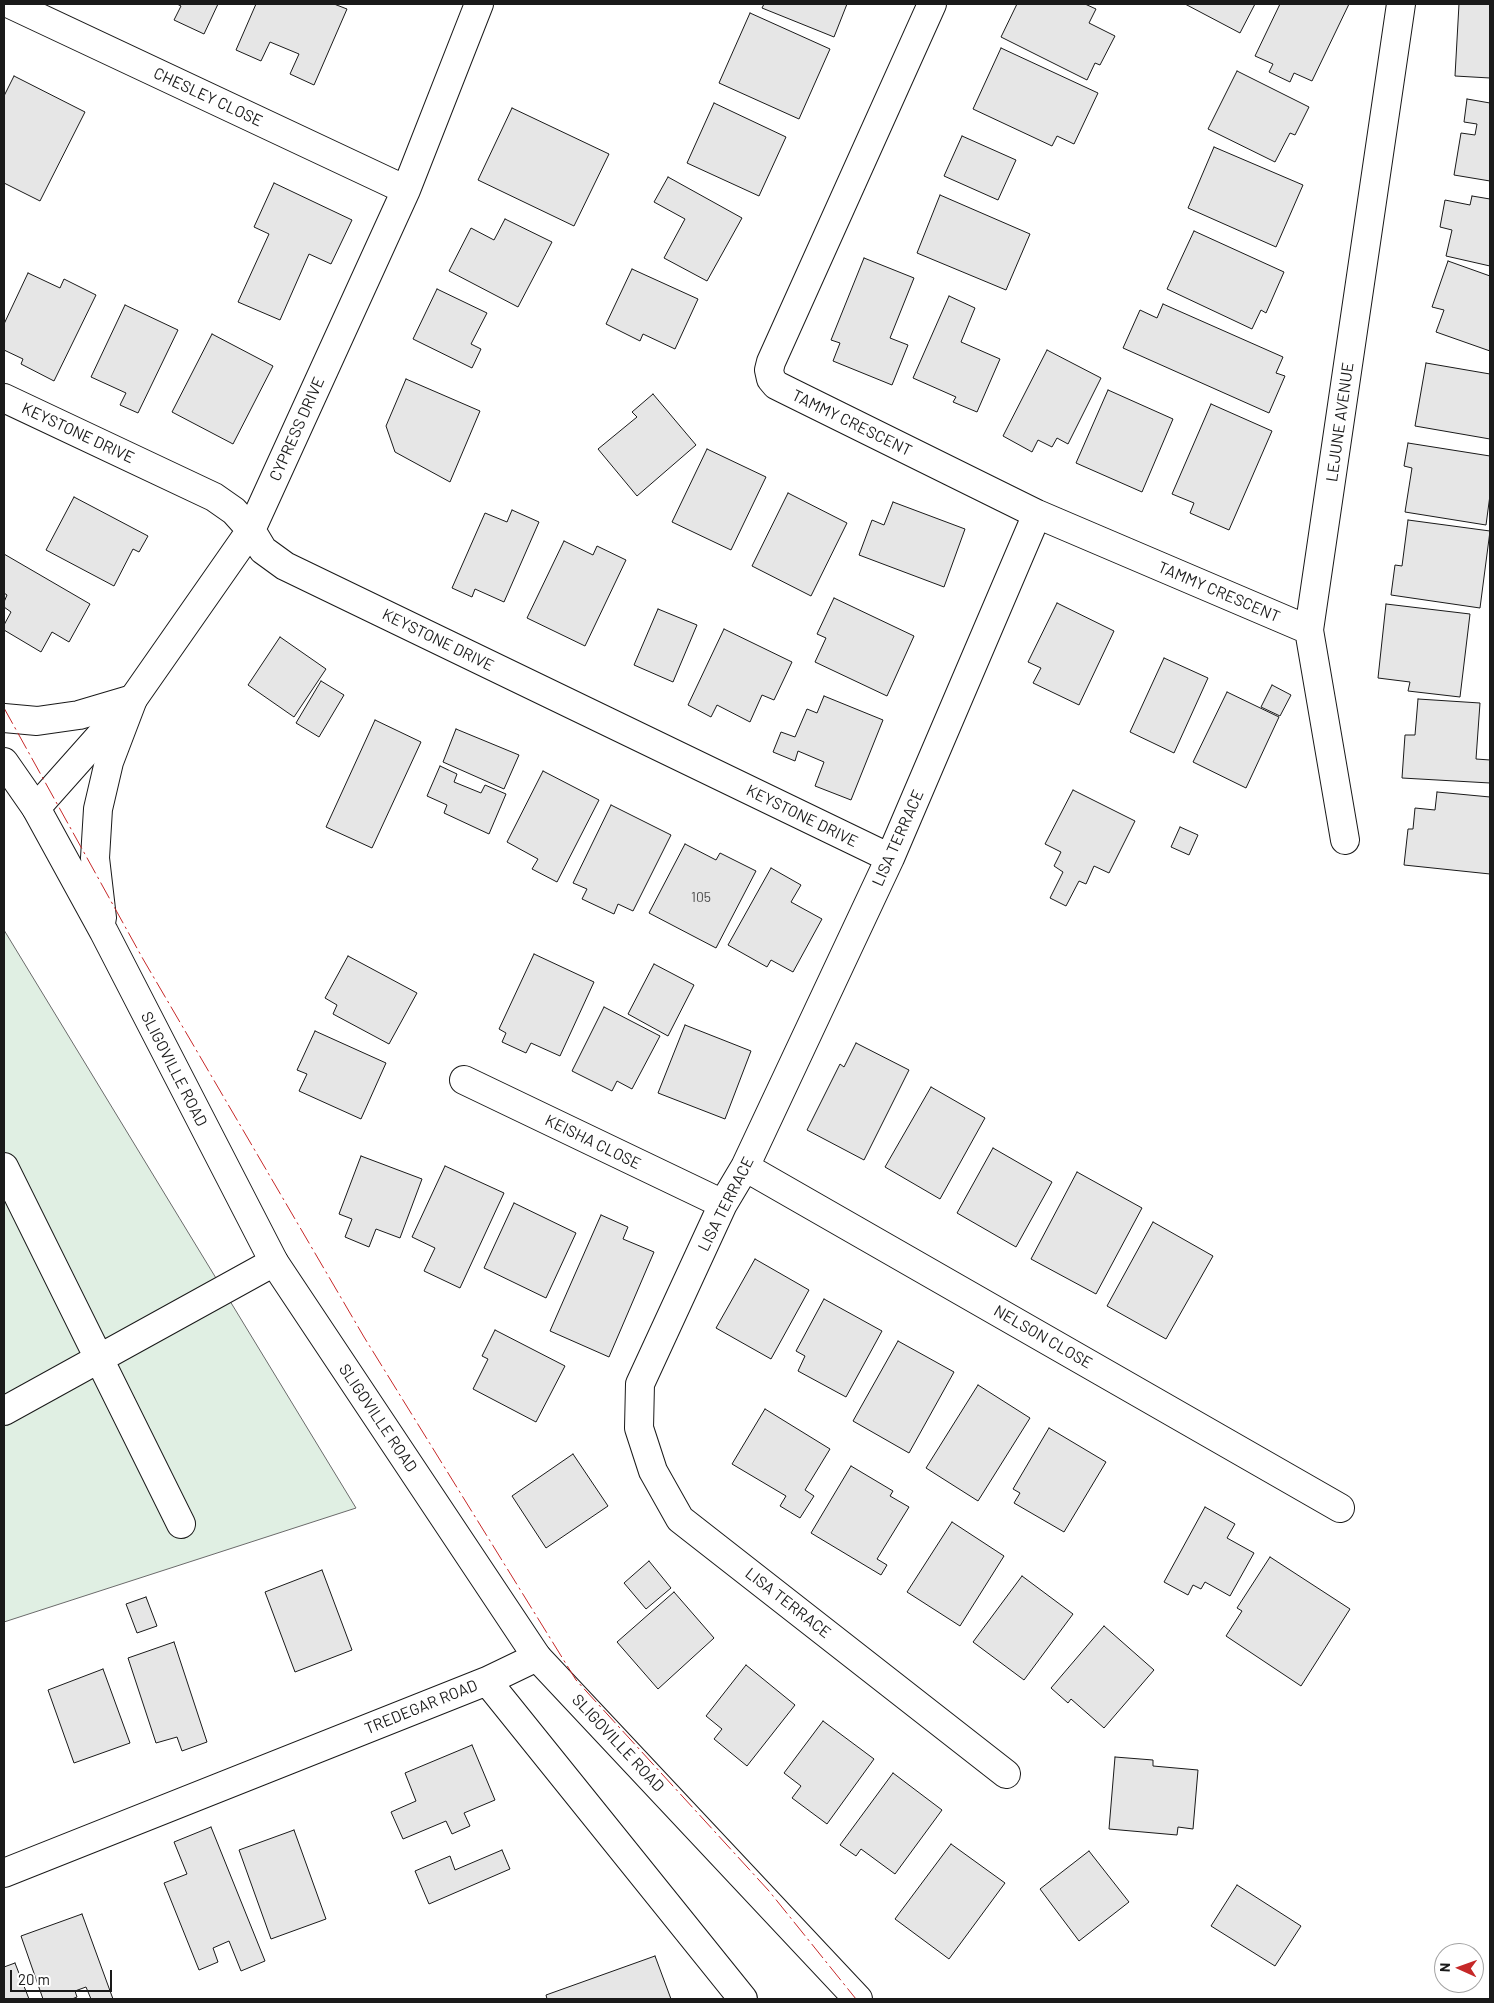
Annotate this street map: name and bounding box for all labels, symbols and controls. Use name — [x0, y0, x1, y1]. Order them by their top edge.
street label: CHESLEY CLOSE — [150, 63, 266, 131]
street label: LEJUNE AVENUE — [1322, 361, 1358, 483]
street label: CYPRESS DRIVE — [265, 374, 329, 484]
street label: TAMMY CRESCENT — [789, 386, 915, 460]
street label: KEYSTONE DRIVE — [19, 399, 137, 467]
street label: TAMMY CRESCENT — [1155, 558, 1283, 626]
street label: KEYSTONE DRIVE — [379, 605, 497, 675]
street label: KEYSTONE DRIVE — [743, 781, 861, 851]
street label: LISA TERRACE — [868, 787, 928, 889]
house number: 105 — [691, 889, 711, 905]
street label: SLIGOVILLE ROAD — [137, 1008, 211, 1130]
street label: KEISHA CLOSE — [542, 1111, 644, 1173]
street label: LISA TERRACE — [694, 1154, 758, 1254]
street label: NELSON CLOSE — [990, 1301, 1096, 1373]
street label: SLIGOVILLE ROAD — [335, 1360, 421, 1476]
street label: LISA TERRACE — [741, 1564, 835, 1642]
street label: TREDEGAR ROAD — [362, 1676, 480, 1738]
street label: SLIGOVILLE ROAD — [568, 1690, 668, 1796]
north arrow — [1434, 1943, 1484, 1993]
scale bar — [12, 1960, 115, 1992]
text: N — [1436, 1963, 1453, 1972]
text: 20 m — [18, 1970, 50, 1988]

